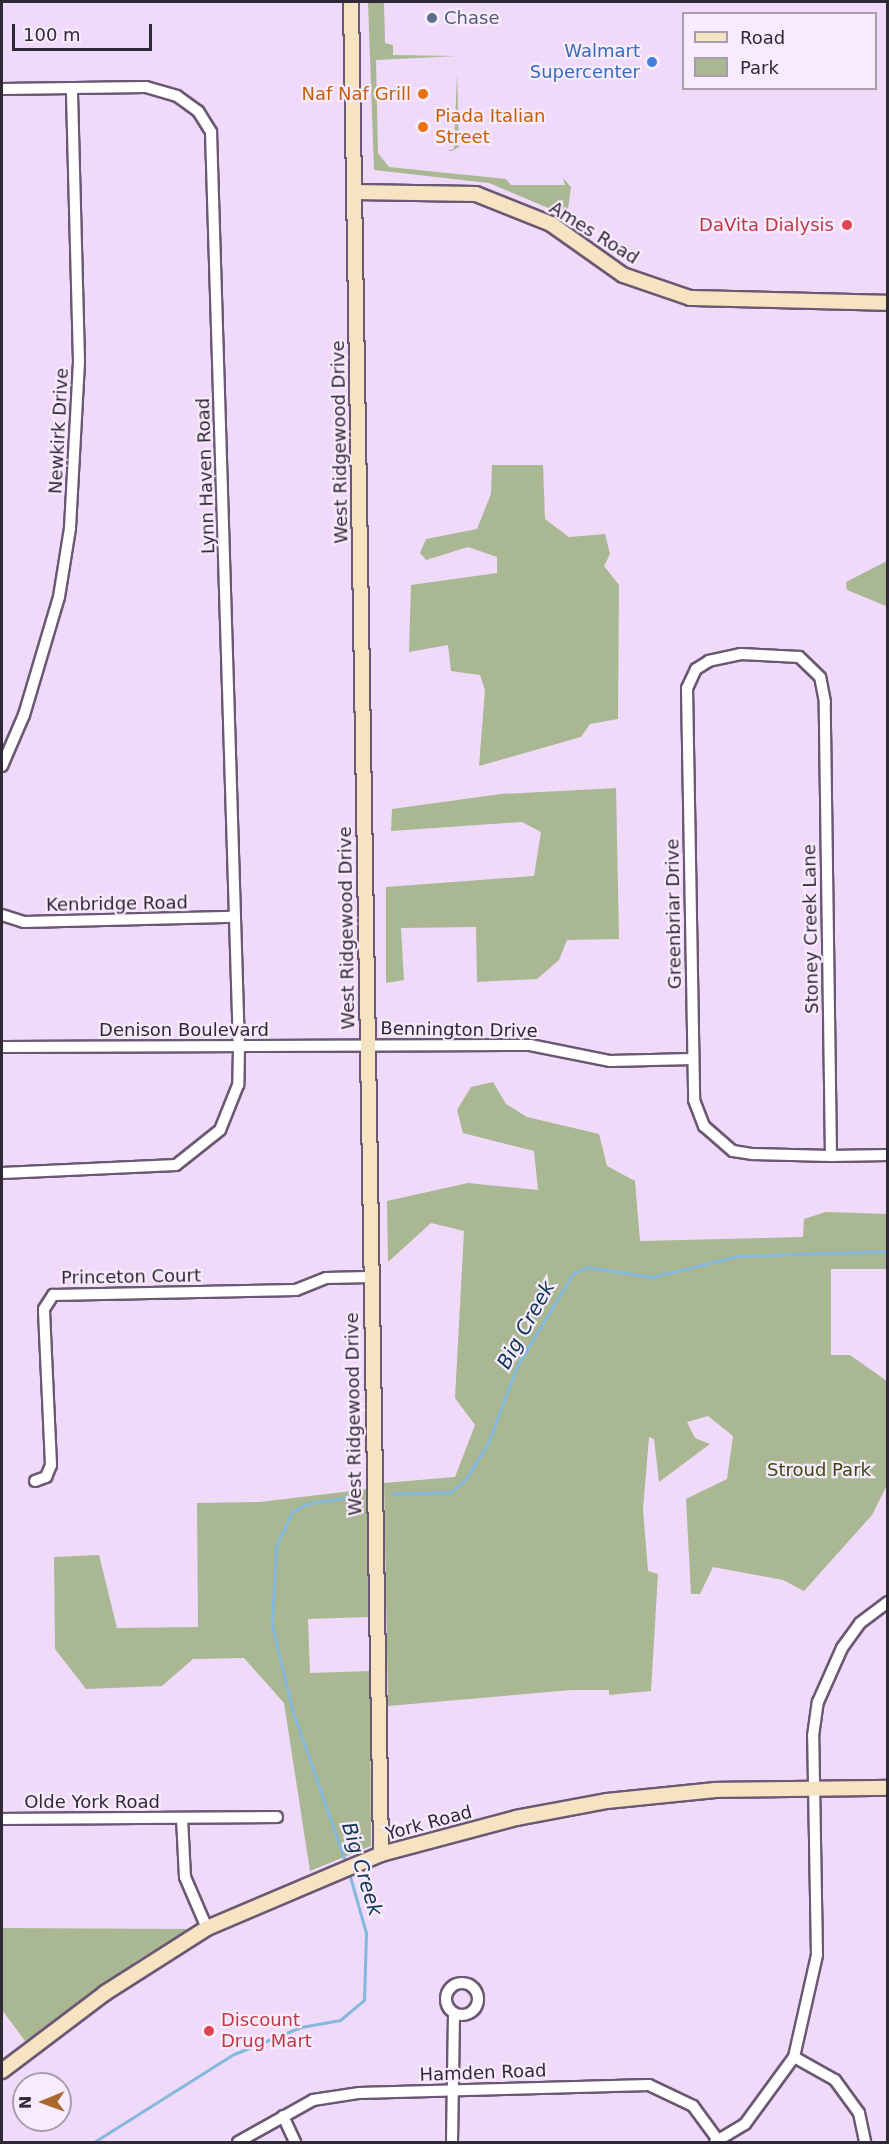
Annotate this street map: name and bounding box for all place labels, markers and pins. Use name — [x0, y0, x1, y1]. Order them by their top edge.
place label: Chase — [444, 7, 499, 29]
marker: Chase — [425, 11, 439, 25]
place label: Walmart Supercenter — [530, 41, 640, 84]
marker: Walmart Supercenter — [645, 55, 659, 69]
place label: Naf Naf Grill — [302, 83, 411, 105]
marker: Naf Naf Grill — [416, 87, 430, 101]
place label: Piada Italian Street — [435, 106, 546, 148]
marker: Piada Italian Street — [416, 120, 430, 134]
place label: DaVita Dialysis — [699, 214, 834, 236]
marker: DaVita Dialysis — [838, 216, 856, 234]
place label: Discount Drug Mart — [221, 2010, 312, 2052]
marker: Discount Drug Mart — [202, 2024, 216, 2038]

